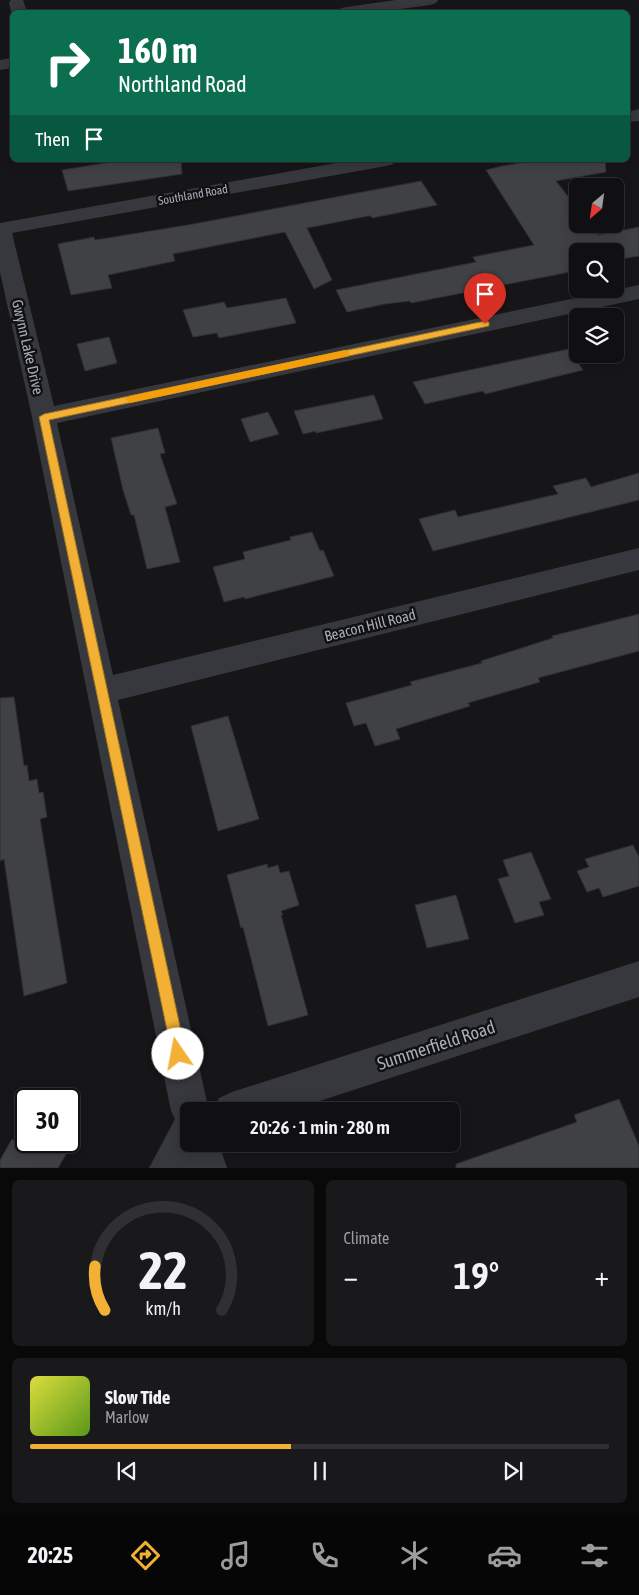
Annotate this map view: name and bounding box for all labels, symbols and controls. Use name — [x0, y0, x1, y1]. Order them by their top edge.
icon: right — [35, 30, 100, 95]
text: 160 m — [118, 30, 197, 70]
text: Northland Road — [118, 71, 247, 97]
icon: arrive — [80, 125, 108, 153]
text: Then — [35, 128, 70, 150]
north arrow — [569, 178, 624, 232]
map controls — [569, 178, 624, 363]
street label: Southland Road — [157, 182, 229, 208]
button: search — [569, 243, 624, 298]
pin — [464, 273, 506, 324]
icon: arrive — [471, 280, 499, 308]
street label: Gwynn Lake Drive — [9, 298, 47, 396]
button: layers — [569, 308, 624, 363]
street label: Beacon Hill Road — [323, 605, 417, 645]
street label: Summerfield Road — [374, 1016, 498, 1074]
position arrow — [151, 1027, 203, 1079]
speed limit sign: 30 — [15, 1088, 80, 1153]
text: 20:26 · 1 min · 280 m — [250, 1116, 390, 1138]
text: Climate — [344, 1229, 389, 1247]
text: 22 — [138, 1240, 187, 1300]
text: 19° — [453, 1254, 499, 1297]
text: − — [344, 1260, 358, 1292]
text: + — [594, 1260, 609, 1292]
text: km/h — [145, 1298, 180, 1319]
text: Slow Tide — [105, 1386, 170, 1408]
text: Marlow — [105, 1408, 149, 1426]
icon: previous — [113, 1457, 141, 1485]
icon: pause — [306, 1457, 334, 1485]
icon: next — [499, 1457, 527, 1485]
icon: directions — [128, 1538, 163, 1573]
icon: music — [218, 1538, 253, 1573]
icon: phone — [307, 1538, 342, 1573]
icon: climate — [397, 1538, 432, 1573]
icon: car — [487, 1538, 522, 1573]
icon: filters — [577, 1538, 612, 1573]
text: 20:25 — [27, 1542, 73, 1568]

